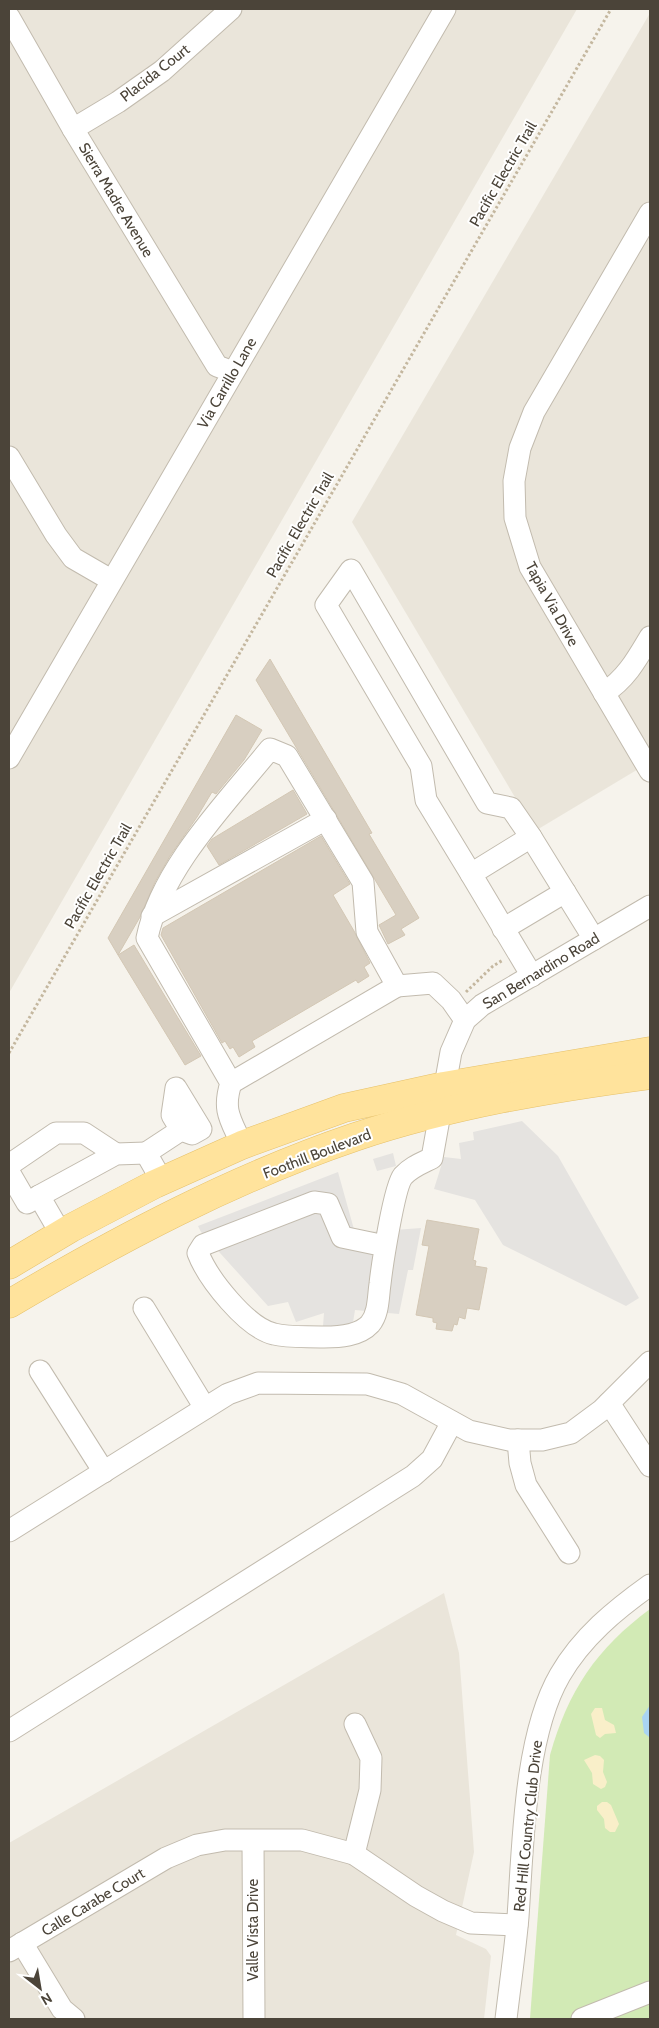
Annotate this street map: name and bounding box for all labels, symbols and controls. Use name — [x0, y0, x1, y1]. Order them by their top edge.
street label: Placida Court — [117, 40, 193, 106]
street label: Pacific Electric Trail — [466, 118, 541, 230]
street label: Sierra Madre Avenue — [75, 140, 157, 261]
street label: Via Carrillo Lane — [194, 334, 260, 432]
street label: Pacific Electric Trail — [263, 469, 338, 581]
street label: Tapia Via Drive — [521, 559, 583, 650]
street label: Pacific Electric Trail — [61, 820, 136, 932]
street label: San Bernardino Road — [479, 929, 603, 1013]
street label: Foothill Boulevard — [261, 1125, 373, 1183]
street label: Red Hill Country Club Drive — [510, 1739, 546, 1913]
street label: Calle Carabe Court — [38, 1864, 148, 1940]
street label: Valle Vista Drive — [244, 1879, 262, 1981]
north arrow — [15, 1963, 65, 2013]
text: N — [38, 1989, 56, 2009]

